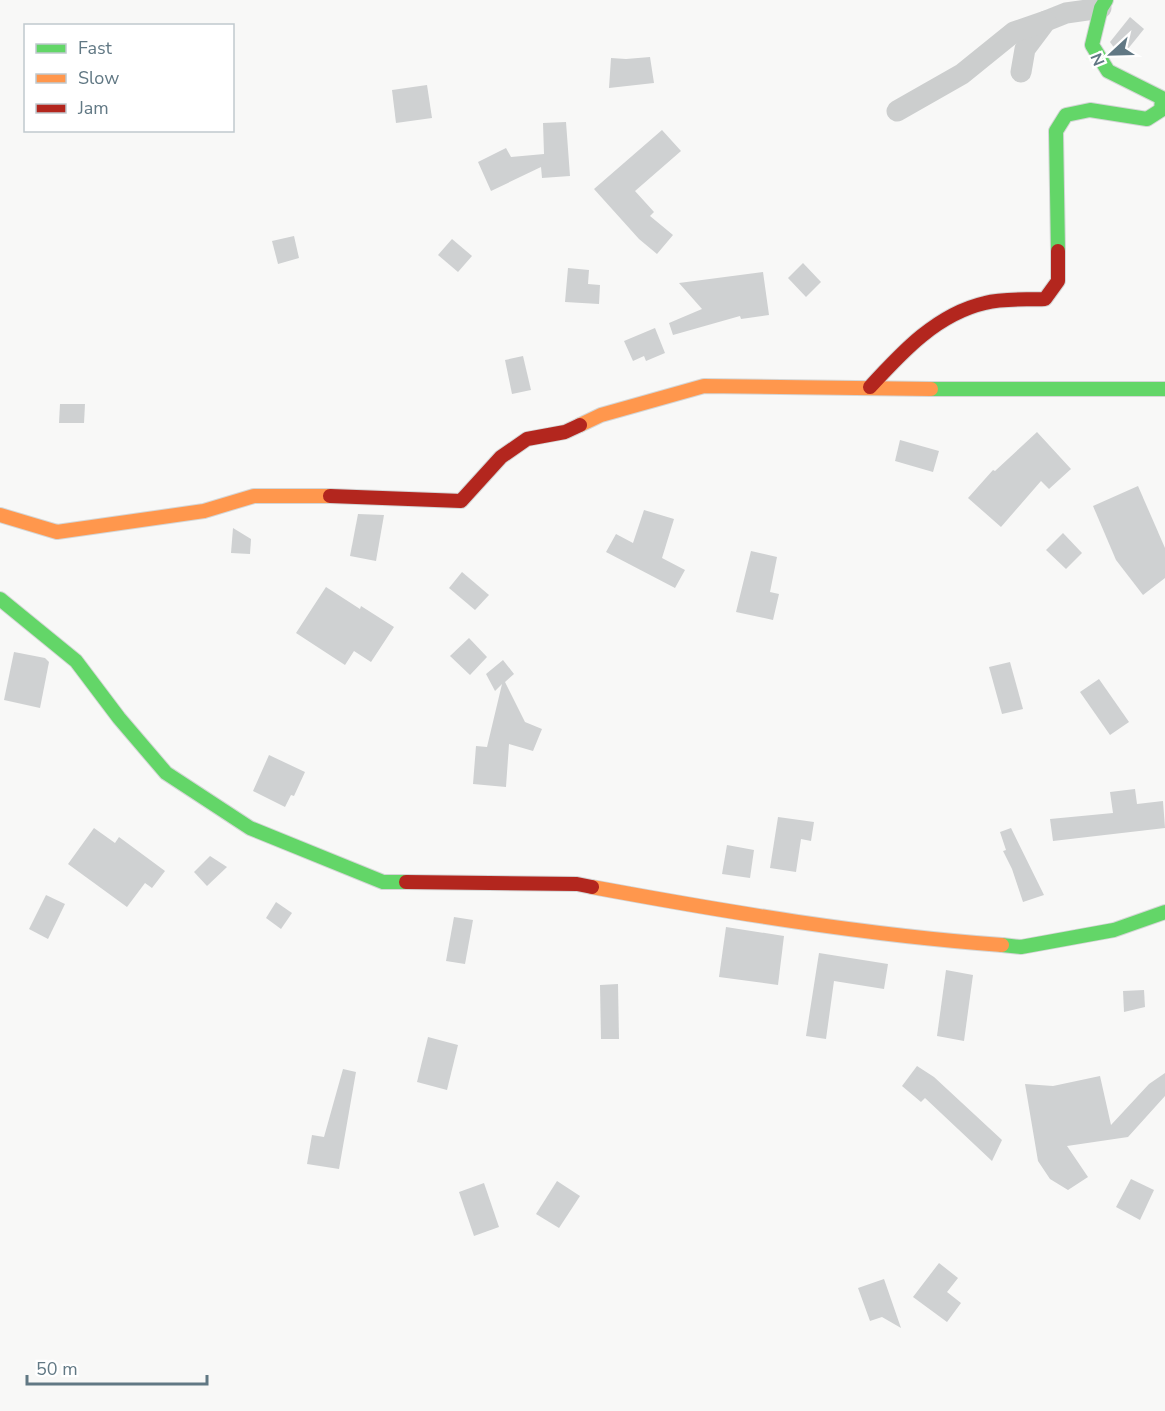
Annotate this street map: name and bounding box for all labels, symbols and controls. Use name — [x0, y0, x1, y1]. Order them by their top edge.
legend — [24, 24, 234, 132]
north arrow — [1081, 24, 1141, 84]
text: Fast — [78, 36, 113, 60]
text: N — [1086, 50, 1110, 69]
text: Slow — [78, 66, 119, 90]
text: Jam — [77, 96, 109, 120]
scale bar — [27, 1348, 207, 1386]
text: 50 m — [36, 1357, 78, 1381]

